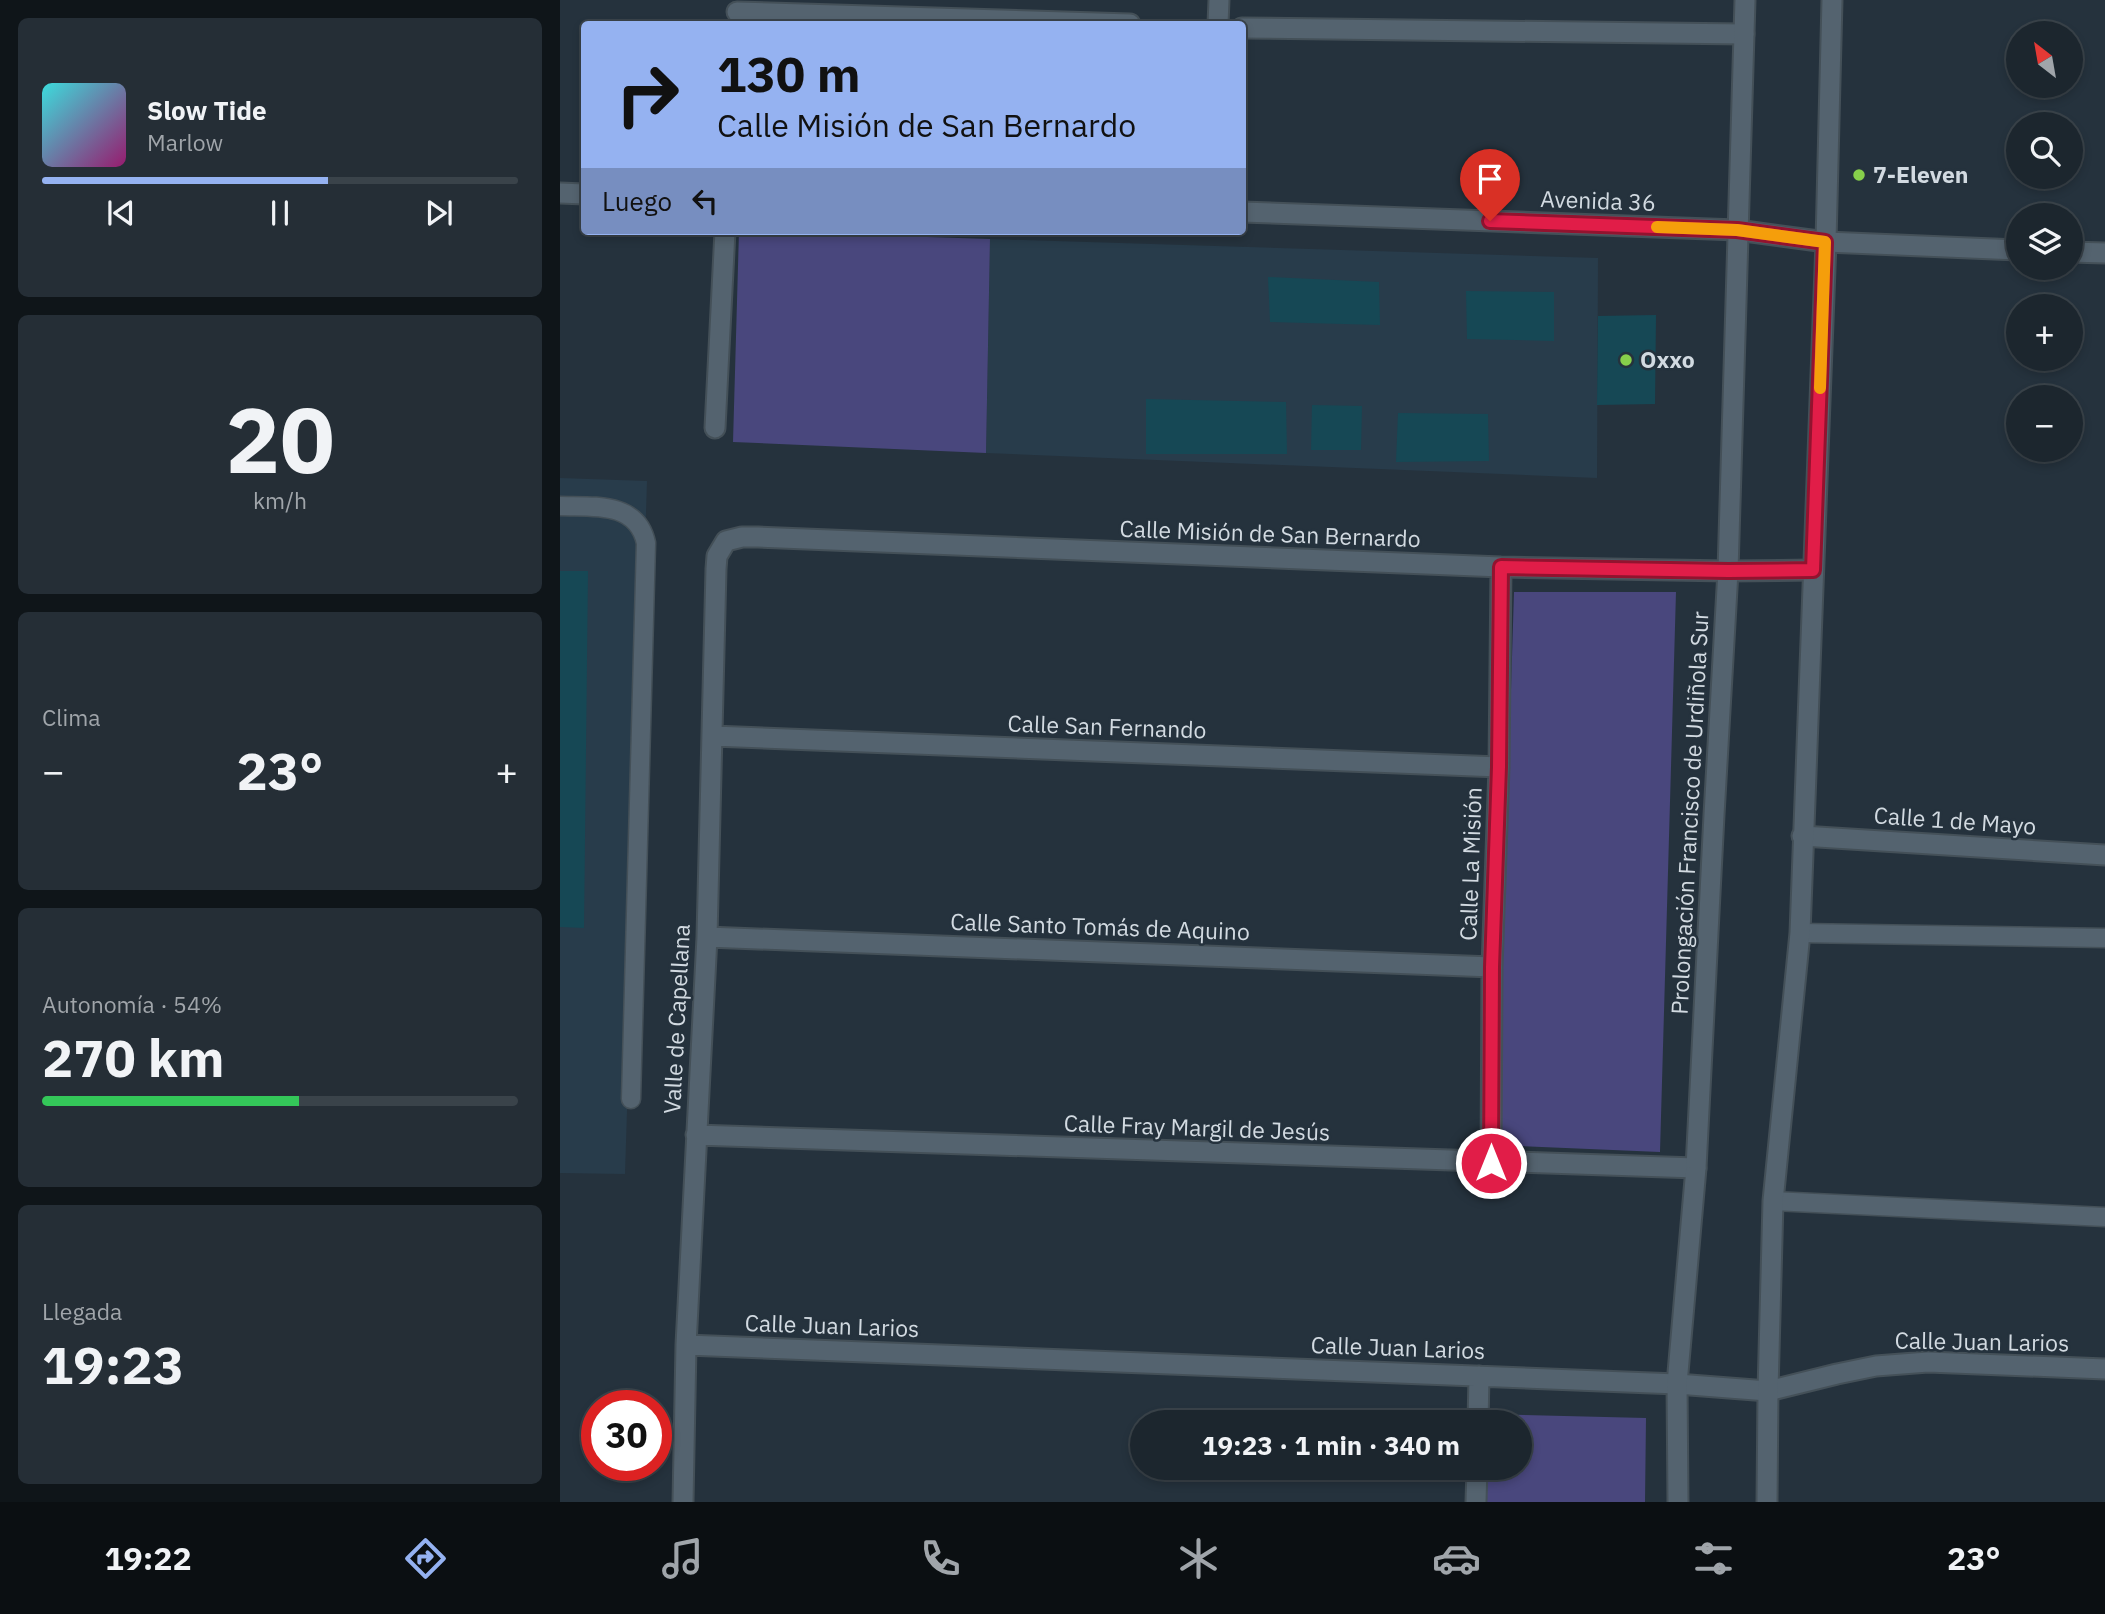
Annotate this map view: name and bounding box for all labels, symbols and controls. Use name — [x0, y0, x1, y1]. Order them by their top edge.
north arrow — [2006, 21, 2082, 98]
map controls — [2006, 21, 2083, 462]
text: 130 m — [717, 42, 861, 105]
icon: right — [602, 49, 693, 140]
text: Slow Tide — [147, 93, 267, 127]
text: Calle Misión de San Bernardo — [717, 104, 1136, 146]
button: search — [2006, 112, 2083, 189]
text: Marlow — [147, 127, 223, 157]
pin — [1460, 149, 1520, 221]
place label: 7-Eleven — [1873, 159, 1969, 189]
icon: arrive — [1471, 160, 1509, 198]
marker: 7-Eleven — [1851, 167, 1867, 183]
icon: left — [686, 182, 724, 220]
street label: Avenida 36 — [1540, 183, 1656, 217]
text: Luego — [602, 184, 672, 218]
icon: previous — [102, 194, 140, 232]
icon: pause — [261, 194, 299, 232]
icon: next — [420, 194, 458, 232]
button: layers — [2006, 203, 2083, 280]
button: + — [2006, 294, 2083, 371]
place label: Oxxo — [1640, 344, 1695, 374]
marker: Oxxo — [1618, 352, 1634, 368]
text: 20 — [225, 380, 335, 498]
button: − — [2006, 385, 2083, 462]
text: km/h — [253, 485, 307, 515]
street label: Calle Misión de San Bernardo — [1119, 513, 1421, 553]
street label: Prolongación Francisco de Urdiñola Sur — [1663, 610, 1715, 1015]
text: Clima — [42, 702, 101, 732]
street label: Calle San Fernando — [1007, 708, 1207, 744]
text: 23° — [237, 737, 323, 804]
text: − — [42, 746, 65, 795]
text: + — [495, 746, 518, 795]
street label: Calle La Misión — [1452, 787, 1488, 941]
street label: Calle 1 de Mayo — [1873, 799, 2037, 841]
street label: Calle Santo Tomás de Aquino — [950, 906, 1250, 946]
street label: Valle de Capellana — [656, 923, 696, 1115]
text: Autonomía · 54% — [42, 989, 222, 1019]
text: 270 km — [42, 1024, 224, 1091]
street label: Calle Fray Margil de Jesús — [1063, 1107, 1331, 1147]
position arrow — [1454, 1126, 1528, 1200]
text: Llegada — [42, 1296, 122, 1326]
street label: Calle Juan Larios — [744, 1307, 920, 1343]
street label: Calle Juan Larios — [1894, 1324, 2070, 1358]
street label: Calle Juan Larios — [1310, 1329, 1486, 1365]
text: 19:23 — [42, 1331, 184, 1398]
speed limit sign: 30 — [581, 1390, 672, 1481]
text: 19:23 · 1 min · 340 m — [1202, 1428, 1460, 1462]
icon: directions — [401, 1534, 450, 1583]
icon: music — [658, 1534, 707, 1583]
icon: phone — [916, 1534, 965, 1583]
icon: climate — [1174, 1534, 1223, 1583]
icon: car — [1432, 1534, 1481, 1583]
icon: filters — [1689, 1534, 1738, 1583]
text: 19:22 — [104, 1537, 192, 1579]
text: 23° — [1947, 1537, 2001, 1579]

